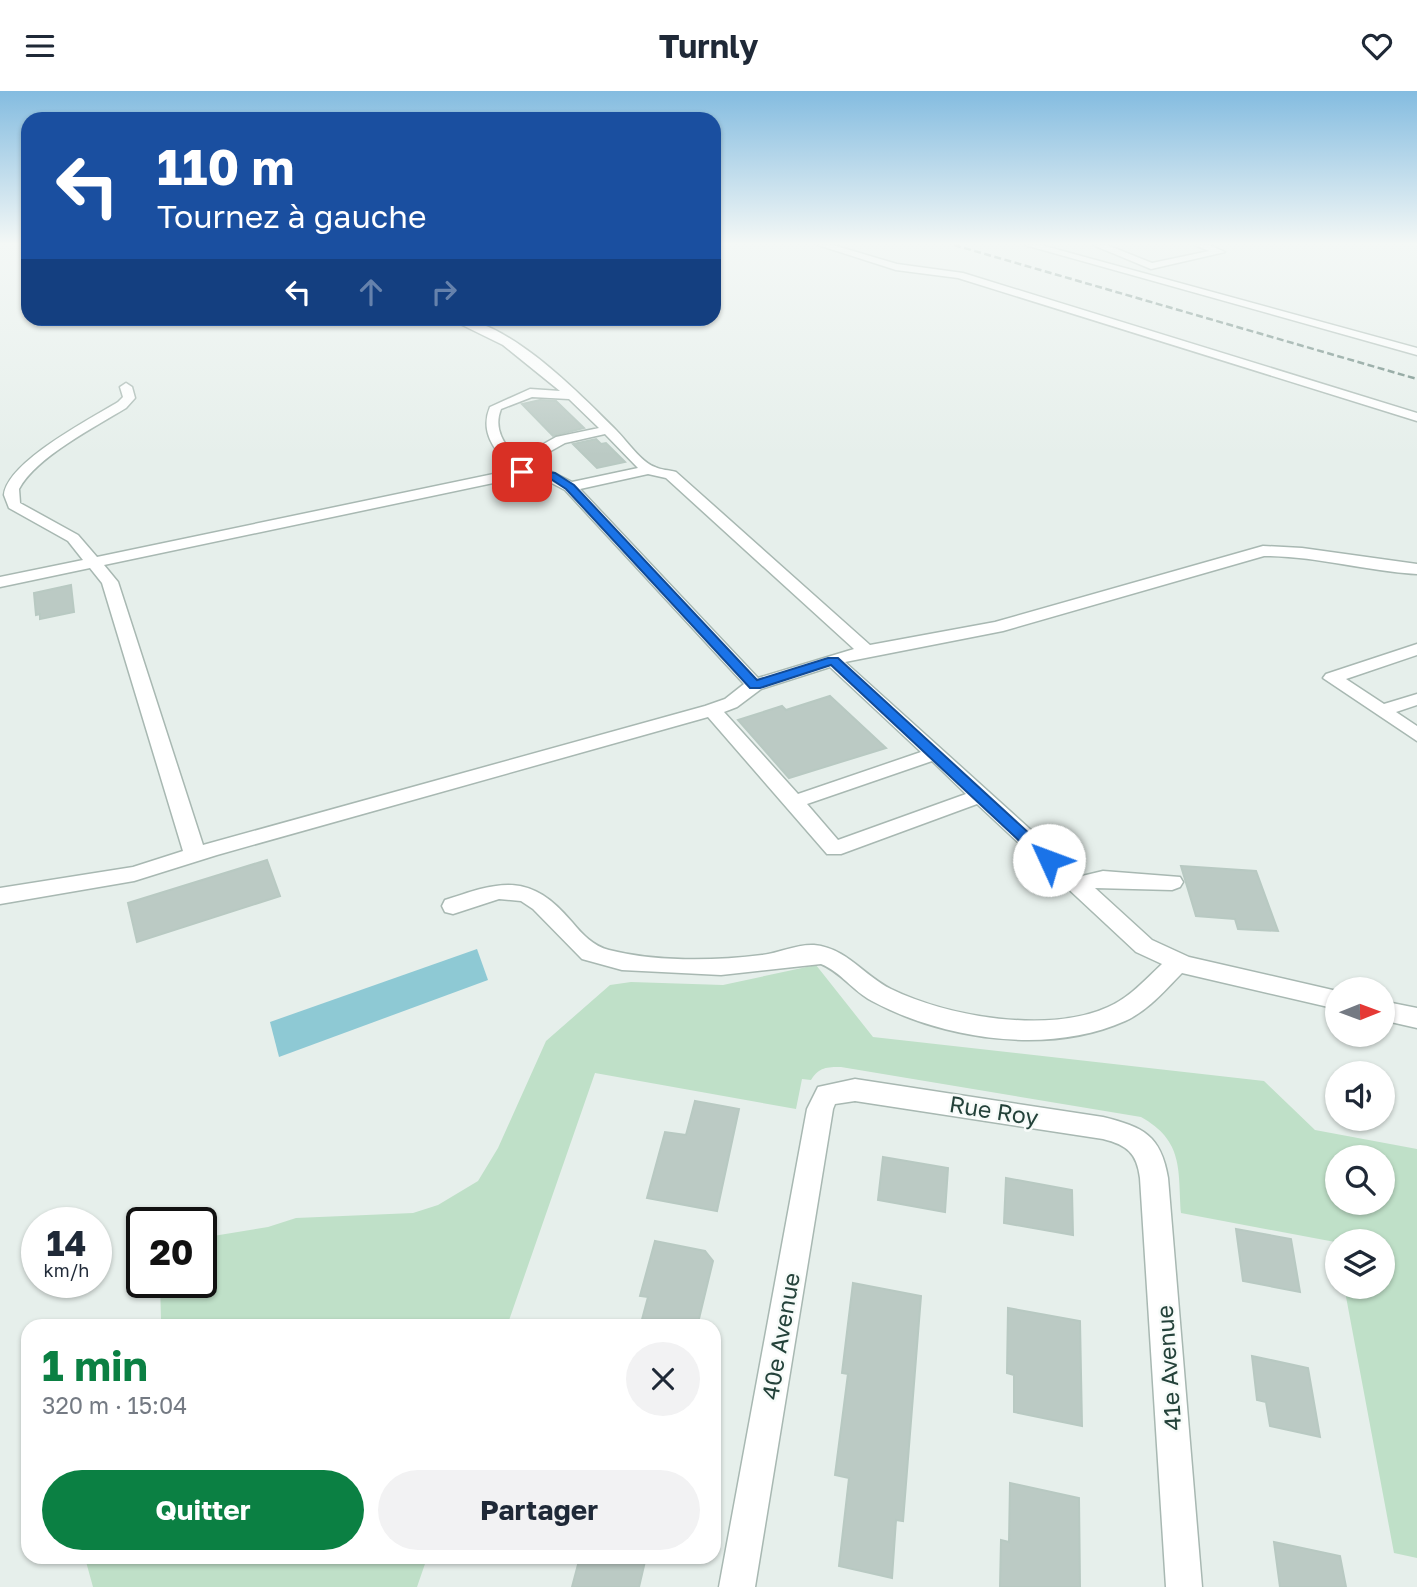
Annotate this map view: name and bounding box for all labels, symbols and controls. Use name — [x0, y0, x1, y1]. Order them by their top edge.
icon: menu — [21, 27, 59, 65]
text: Turnly — [659, 27, 758, 65]
icon: heart — [1358, 27, 1396, 65]
text: 110 m — [157, 137, 294, 196]
icon: left — [42, 140, 133, 231]
text: Tournez à gauche — [157, 197, 426, 235]
icon: left — [279, 273, 317, 311]
icon: ahead — [352, 273, 390, 311]
icon: right — [425, 273, 463, 311]
pin — [492, 442, 552, 502]
icon: arrive — [503, 453, 541, 491]
position arrow — [1012, 823, 1086, 897]
north arrow — [1325, 977, 1395, 1047]
map controls — [1325, 977, 1395, 1299]
button: sound — [1325, 1061, 1395, 1131]
street label: Rue Roy — [947, 1089, 1041, 1131]
button: search — [1325, 1145, 1395, 1215]
speed limit sign: 20 — [126, 1207, 217, 1298]
text: 14 — [47, 1222, 86, 1264]
button: layers — [1325, 1229, 1395, 1299]
text: km/h — [44, 1259, 89, 1281]
street label: 40e Avenue — [755, 1270, 805, 1402]
street label: 41e Avenue — [1150, 1304, 1186, 1432]
text: 1 min — [42, 1340, 148, 1390]
button: close — [626, 1342, 700, 1416]
text: 320 m · 15:04 — [42, 1391, 187, 1419]
button: Quitter — [42, 1470, 364, 1550]
button: Partager — [378, 1470, 700, 1550]

